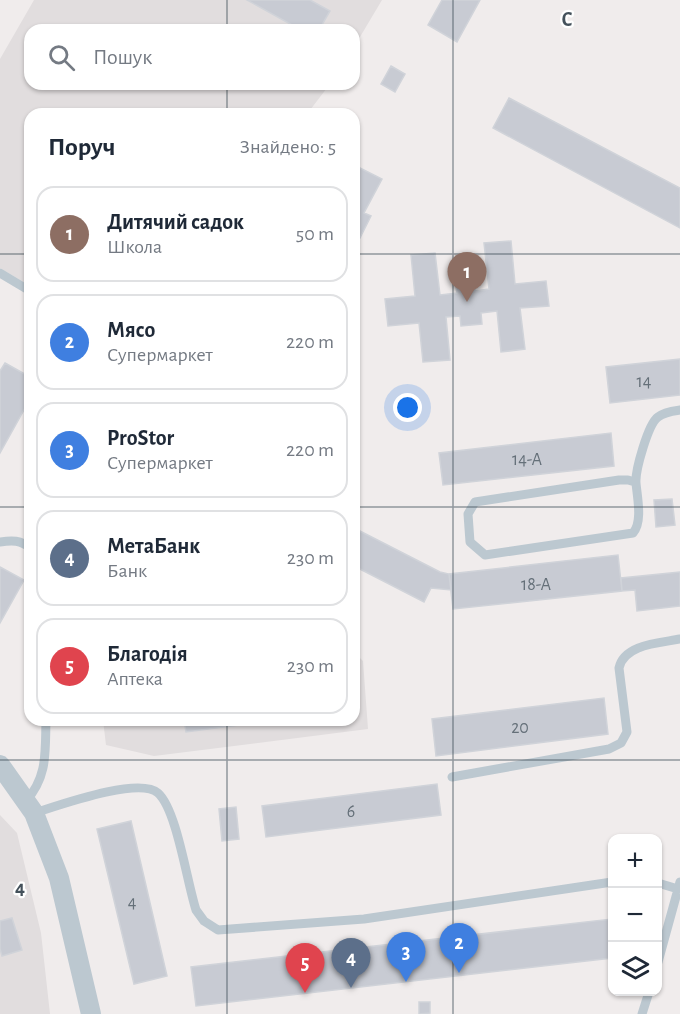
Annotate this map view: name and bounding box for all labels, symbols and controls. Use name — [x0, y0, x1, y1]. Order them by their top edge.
text: C — [562, 10, 573, 30]
search box — [24, 24, 360, 90]
icon: search — [45, 41, 78, 74]
text: Пошук — [93, 46, 152, 68]
text: Поруч — [48, 134, 115, 160]
text: Знайдено: 5 — [240, 137, 336, 157]
text: Дитячий садок — [107, 211, 244, 233]
text: 1 — [66, 224, 73, 244]
text: 50 m — [296, 224, 334, 244]
text: Школа — [107, 237, 162, 257]
pin: 1 — [448, 252, 486, 302]
text: Мясо — [107, 319, 155, 341]
text: 2 — [65, 332, 74, 352]
text: 220 m — [286, 332, 334, 352]
text: Супермаркет — [107, 345, 213, 365]
house number: 14 — [637, 373, 652, 391]
your location — [393, 393, 422, 422]
text: ProStor — [107, 427, 174, 449]
text: 3 — [65, 440, 74, 460]
text: 220 m — [286, 440, 334, 460]
house number: 14-А — [512, 451, 542, 469]
text: Супермаркет — [107, 453, 213, 473]
text: МетаБанк — [107, 535, 200, 557]
text: 4 — [64, 548, 75, 568]
text: 230 m — [287, 548, 334, 568]
text: Банк — [107, 561, 147, 581]
house number: 18-А — [521, 576, 551, 594]
text: Благодія — [107, 643, 188, 665]
text: 5 — [65, 656, 74, 676]
text: 230 m — [287, 656, 334, 676]
text: Аптека — [107, 669, 163, 689]
house number: 20 — [511, 719, 529, 737]
house number: 6 — [347, 803, 355, 821]
map controls — [608, 834, 662, 996]
button: + — [608, 834, 662, 888]
text: 4 — [15, 878, 25, 898]
button: − — [608, 888, 662, 942]
house number: 4 — [128, 894, 137, 912]
pin: 2 — [440, 924, 478, 973]
pin: 3 — [386, 932, 426, 982]
pin: 4 — [332, 938, 370, 988]
button: layers — [608, 942, 662, 996]
pin: 5 — [286, 944, 324, 993]

